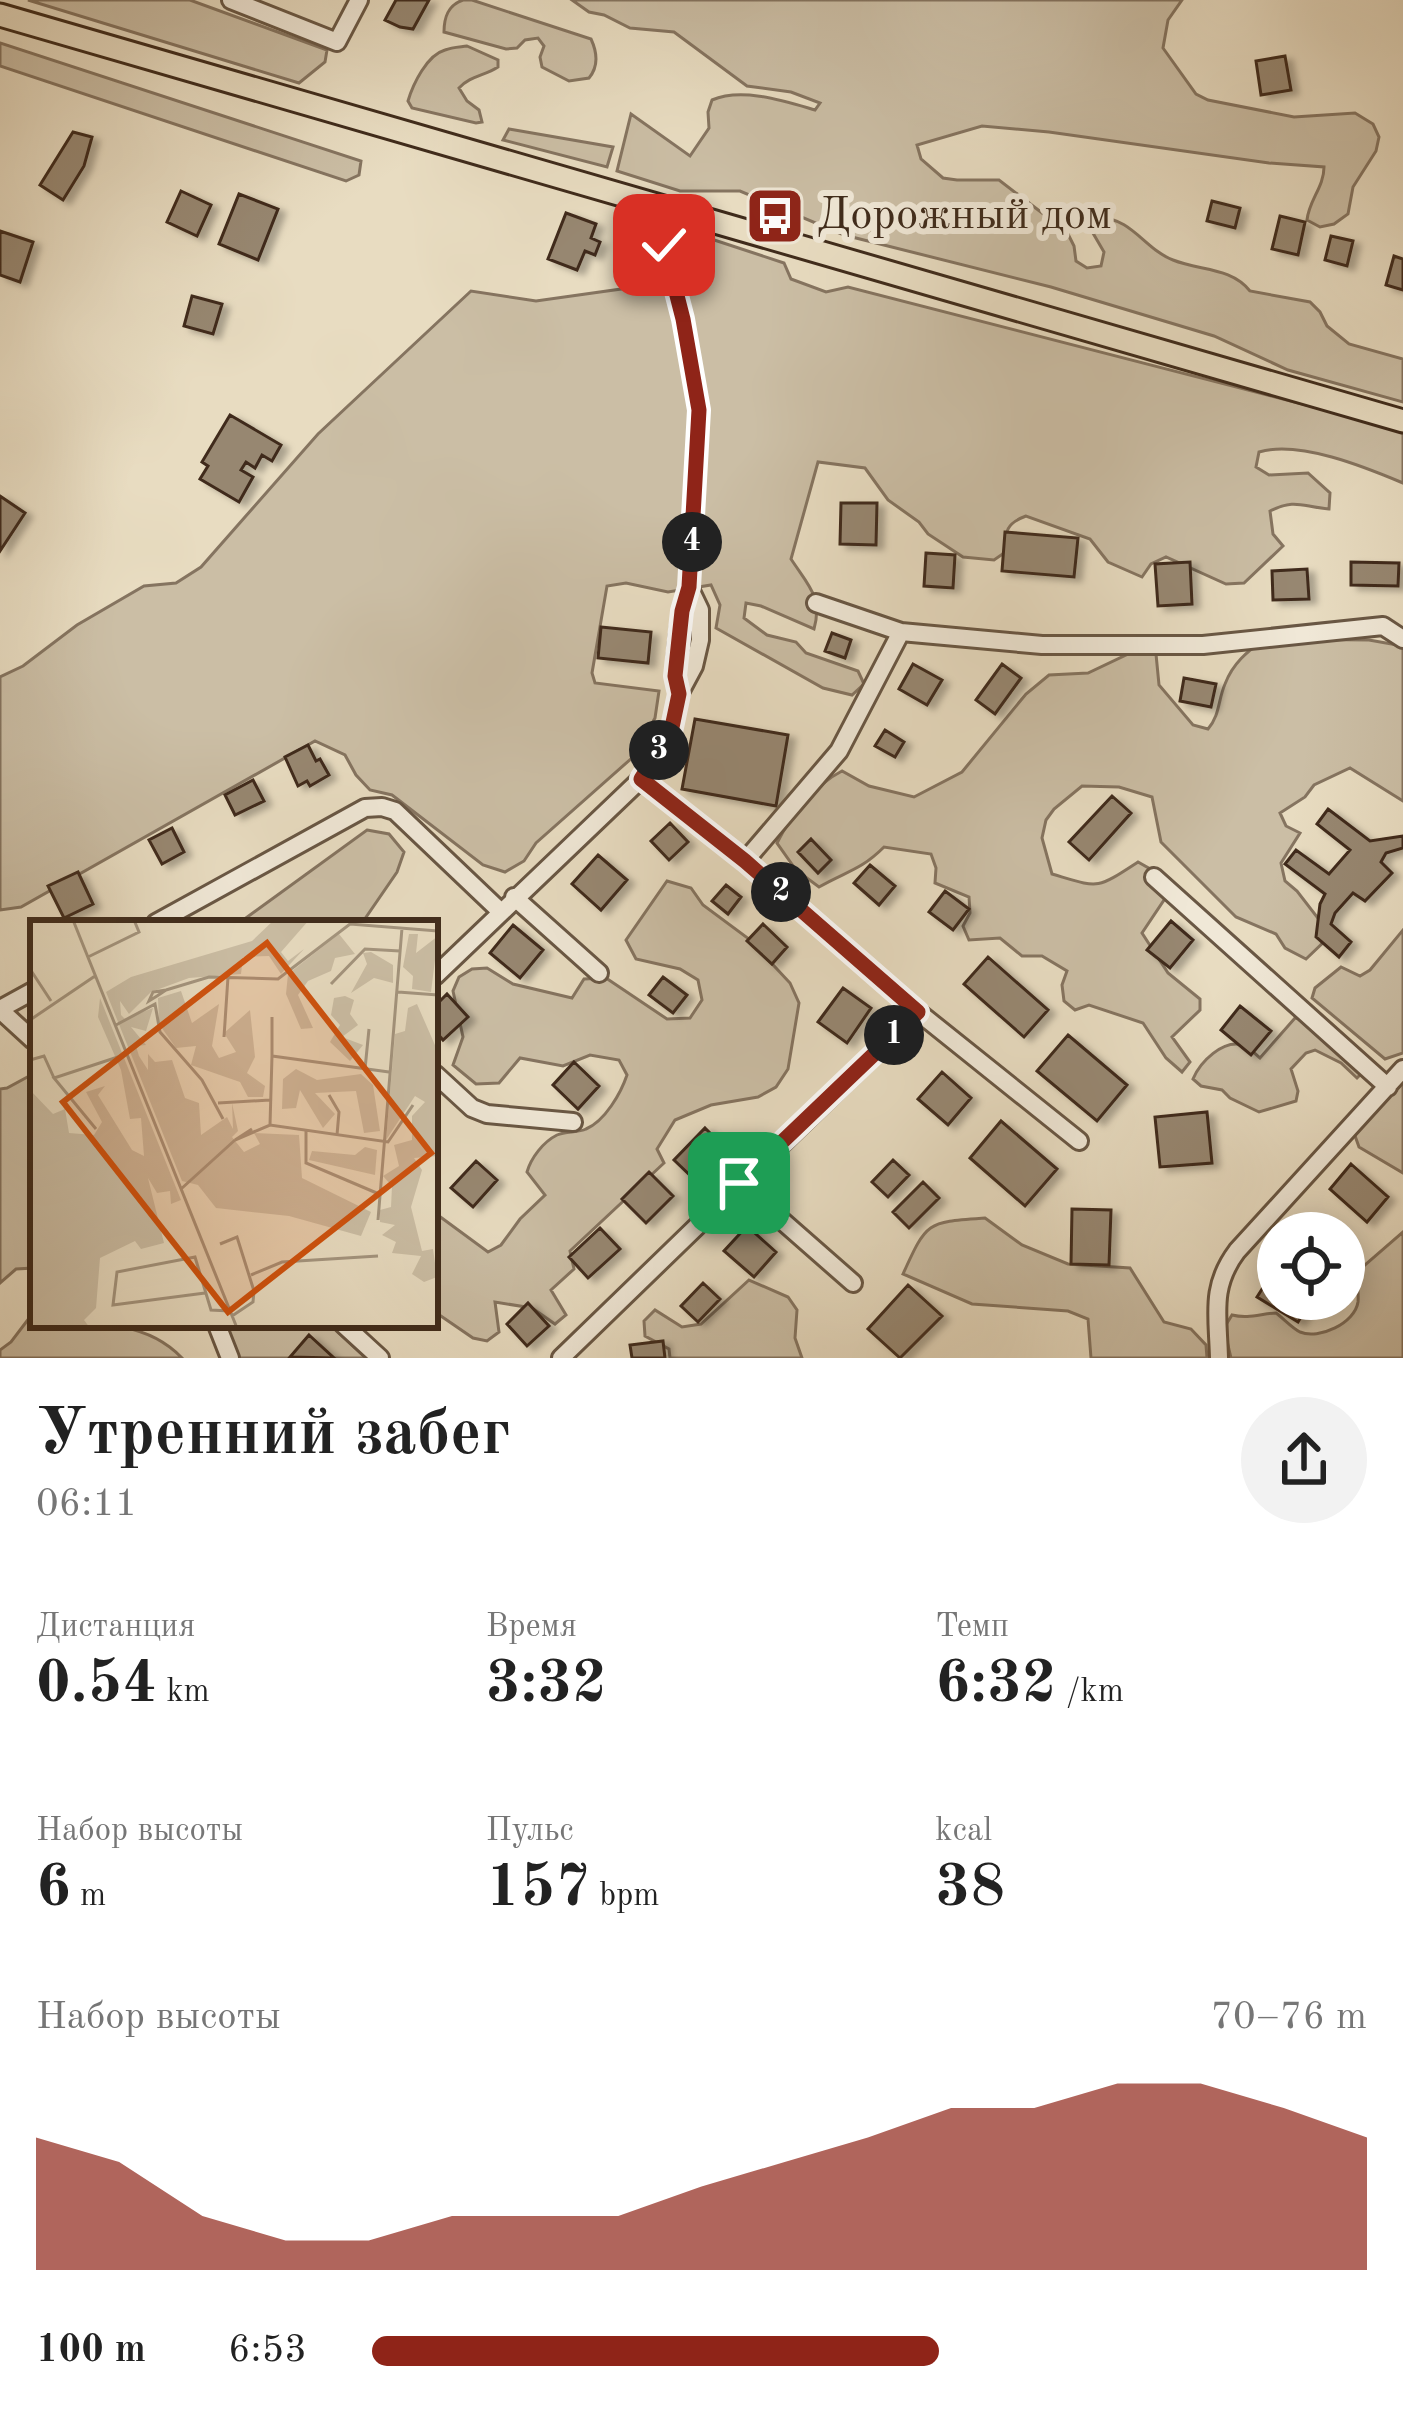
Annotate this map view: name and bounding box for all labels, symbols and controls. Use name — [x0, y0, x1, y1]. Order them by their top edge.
bus stop icon: Дорожный дом — [744, 185, 806, 247]
pin — [613, 194, 715, 296]
place label: Дорожный дом — [817, 194, 1112, 239]
icon: check — [631, 212, 697, 278]
pin: 4 — [662, 512, 722, 572]
text: 4 — [682, 525, 702, 558]
pin: 3 — [629, 720, 689, 780]
text: 3 — [649, 733, 669, 766]
pin: 2 — [751, 862, 811, 922]
text: 2 — [771, 875, 791, 908]
inset map — [30, 920, 438, 1328]
pin: 1 — [864, 1005, 924, 1065]
text: 1 — [884, 1018, 904, 1051]
pin — [688, 1132, 790, 1234]
icon: arrive — [706, 1150, 772, 1216]
map controls — [1257, 1212, 1365, 1320]
button: locate — [1257, 1212, 1365, 1320]
button: share — [1241, 1397, 1367, 1523]
text: Утренний забег — [36, 1403, 511, 1469]
text: 06:11 — [36, 1485, 137, 1524]
text: Дистанция — [36, 1611, 196, 1644]
text: Время — [486, 1611, 577, 1644]
text: Темп — [935, 1611, 1009, 1644]
text: 0.54 — [36, 1655, 157, 1715]
text: 3:32 — [486, 1655, 607, 1715]
text: 6:32 — [935, 1655, 1057, 1715]
text: km — [157, 1676, 210, 1709]
text: /km — [1057, 1676, 1124, 1709]
text: Набор высоты — [36, 1815, 243, 1848]
text: Пульс — [486, 1815, 574, 1848]
text: kcal — [935, 1815, 992, 1848]
text: 6 — [36, 1859, 71, 1919]
text: 157 — [486, 1859, 590, 1919]
text: 38 — [935, 1859, 1005, 1919]
text: m — [71, 1880, 106, 1913]
text: bpm — [590, 1880, 660, 1913]
text: Набор высоты — [36, 1998, 281, 2037]
text: 70–76 m — [1210, 1998, 1367, 2037]
text: 100 m — [36, 2331, 146, 2370]
text: 6:53 — [228, 2331, 307, 2370]

